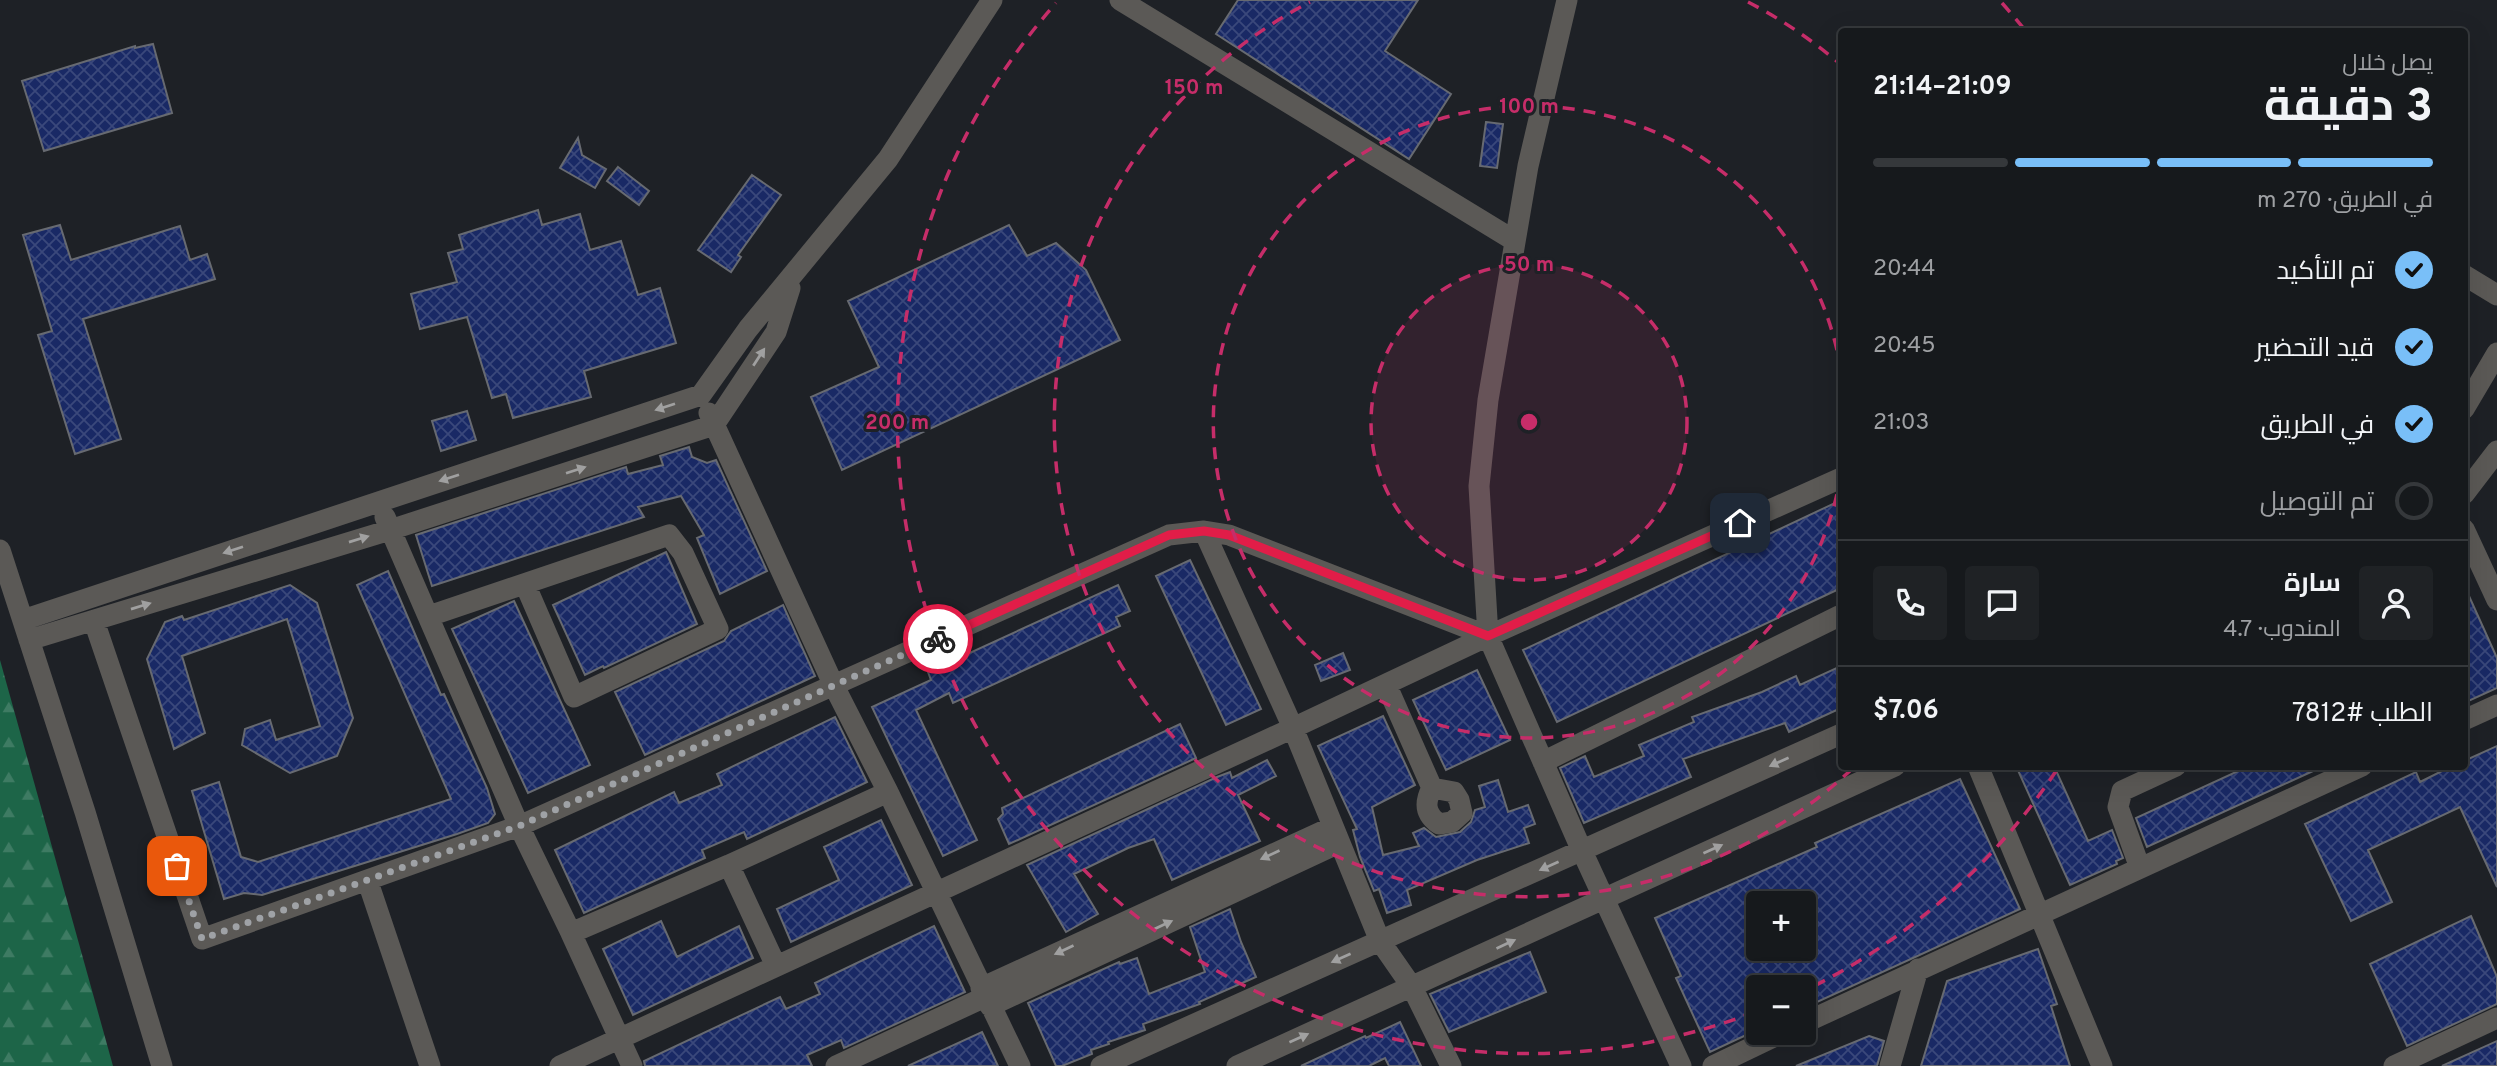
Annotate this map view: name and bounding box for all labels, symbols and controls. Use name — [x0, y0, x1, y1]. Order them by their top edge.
text: يصل خلال — [2342, 50, 2433, 79]
text: 21:09–21:14 — [1873, 71, 2011, 104]
text: 150 m — [1165, 75, 1223, 102]
text: 3 دقيقة — [2264, 79, 2433, 138]
text: 100 m — [1499, 94, 1559, 121]
text: في الطريق · 270 m — [2257, 187, 2433, 216]
icon: check — [2395, 251, 2433, 289]
text: 50 m — [1504, 252, 1554, 279]
text: 20:44 — [1873, 255, 1936, 284]
text: تم التأكيد — [2277, 256, 2374, 289]
icon: check — [2395, 328, 2433, 366]
text: 20:45 — [1873, 332, 1936, 361]
text: قيد التحضير — [2255, 333, 2374, 366]
one-way arrow — [752, 348, 766, 366]
one-way arrow — [654, 402, 675, 413]
icon: check — [2395, 405, 2433, 443]
text: 21:03 — [1873, 409, 1929, 438]
text: 200 m — [865, 410, 929, 437]
centre of rings — [1517, 410, 1541, 434]
text: في الطريق — [2261, 410, 2374, 443]
one-way arrow — [565, 464, 586, 475]
one-way arrow — [438, 474, 459, 484]
text: تم التوصيل — [2260, 487, 2374, 520]
pin — [1710, 493, 1770, 553]
icon: home — [1721, 504, 1759, 542]
one-way arrow — [349, 534, 370, 544]
one-way arrow — [222, 545, 243, 556]
button: phone — [1873, 566, 1947, 640]
button: chat — [1965, 566, 2039, 640]
button: person — [2359, 566, 2433, 640]
text: سارة — [2284, 568, 2341, 601]
one-way arrow — [131, 600, 152, 611]
courier — [903, 604, 973, 674]
text: المندوب · 4.7 — [2223, 616, 2341, 645]
icon: bike — [919, 620, 957, 658]
text: $7.06 — [1873, 695, 1939, 728]
text: الطلب #7812 — [2292, 698, 2433, 731]
one-way arrow — [1769, 756, 1789, 768]
pin — [147, 836, 207, 896]
one-way arrow — [1703, 843, 1723, 855]
icon: bag — [158, 847, 196, 885]
one-way arrow — [1260, 849, 1280, 861]
one-way arrow — [1539, 860, 1559, 872]
map controls — [1746, 891, 1816, 1045]
button: + — [1746, 891, 1816, 961]
one-way arrow — [1152, 919, 1173, 930]
one-way arrow — [1496, 938, 1516, 950]
one-way arrow — [1053, 945, 1074, 956]
one-way arrow — [1331, 953, 1352, 964]
button: − — [1746, 975, 1816, 1045]
one-way arrow — [1289, 1032, 1309, 1044]

